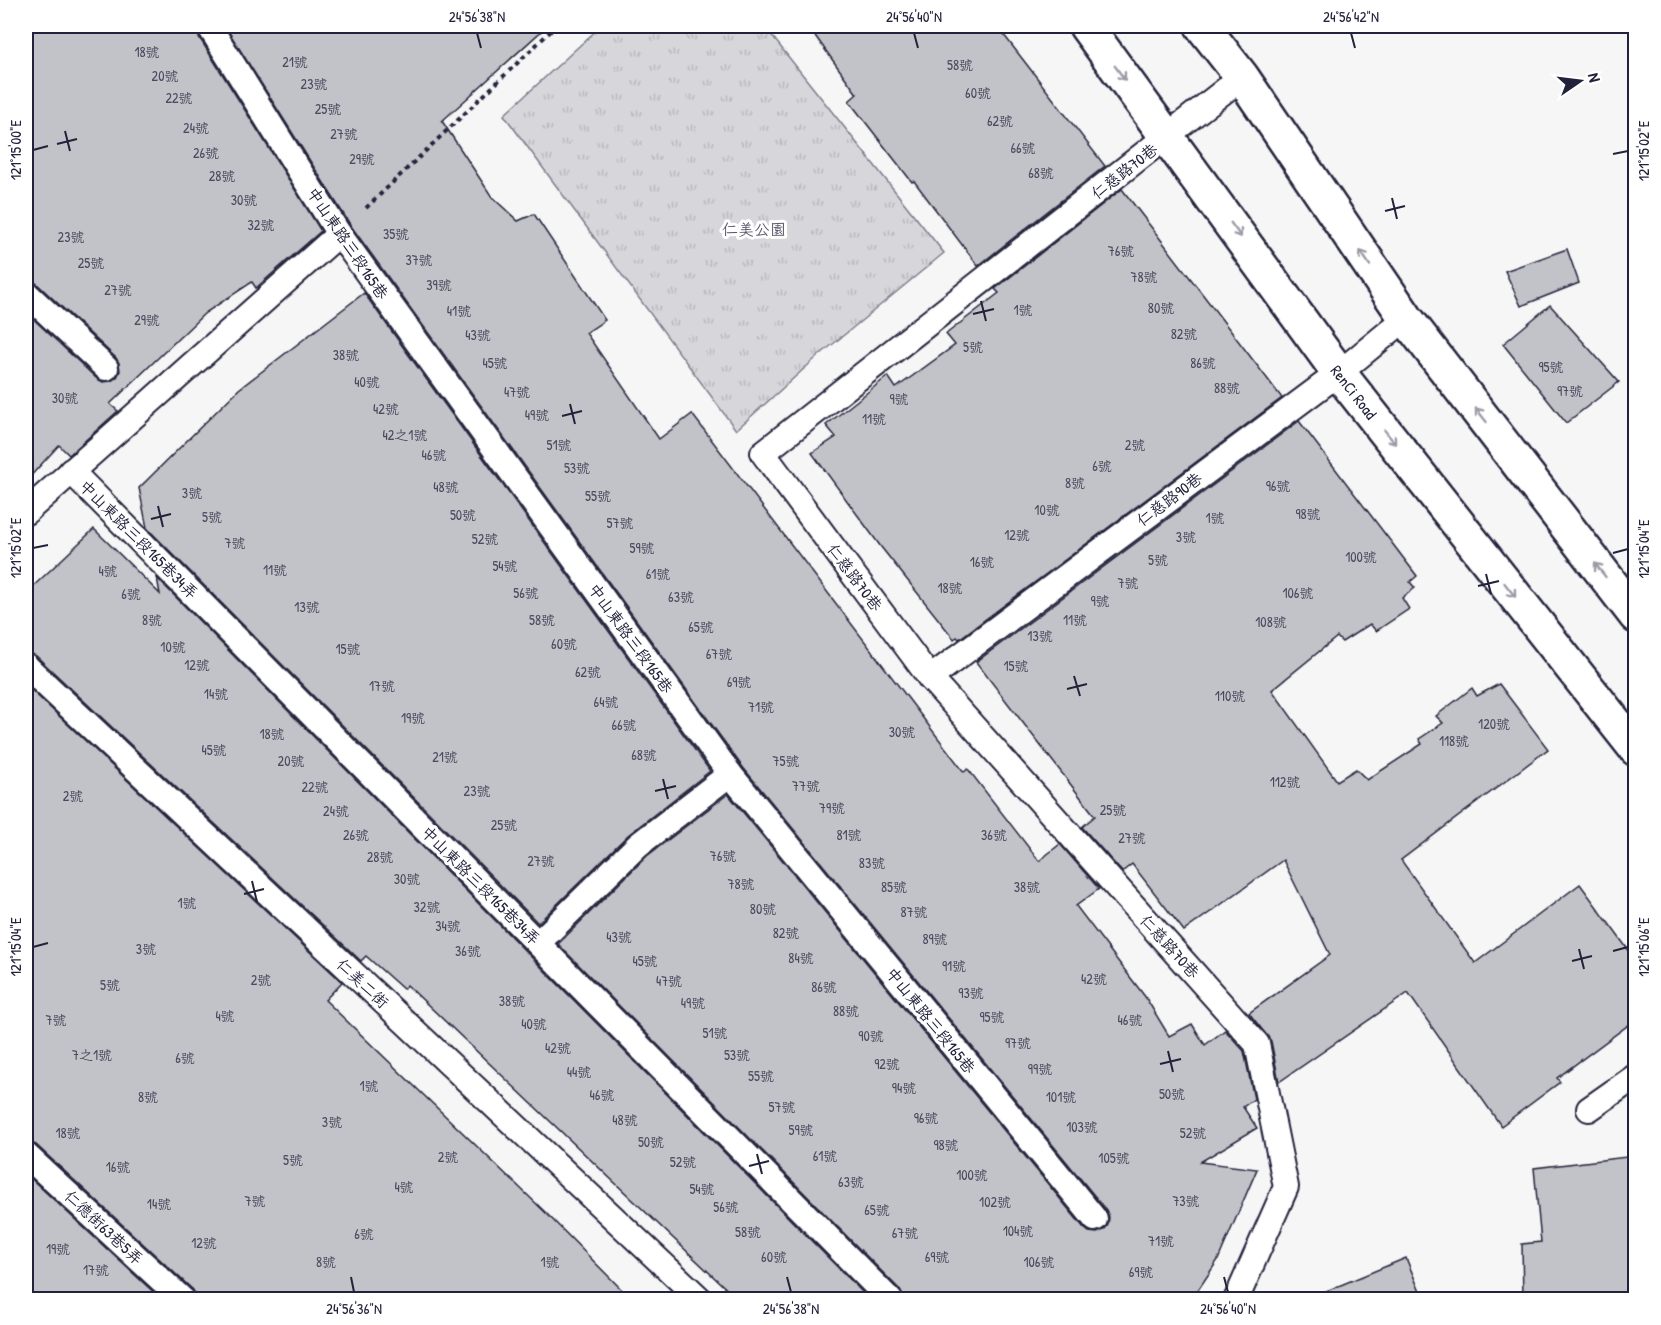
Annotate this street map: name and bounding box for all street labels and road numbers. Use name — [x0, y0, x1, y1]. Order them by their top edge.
street label: 仁慈路70巷 — [1086, 138, 1162, 204]
street label: 中山東路三段165巷 — [302, 183, 394, 303]
street label: RenCi Road — [1326, 360, 1382, 424]
street label: 仁慈路90巷 — [1132, 467, 1206, 531]
street label: 中山東路三段165巷34弄 — [75, 475, 203, 603]
street label: 仁慈路70巷 — [822, 539, 888, 615]
street label: 中山東路三段165巷 — [584, 579, 678, 697]
street label: 中山東路三段165巷34弄 — [417, 821, 545, 949]
street label: 仁慈路70巷 — [1135, 909, 1205, 983]
street label: 仁美二街 — [332, 953, 394, 1013]
street label: 中山東路三段165巷 — [881, 962, 981, 1078]
street label: 仁德街63巷5弄 — [60, 1185, 148, 1269]

